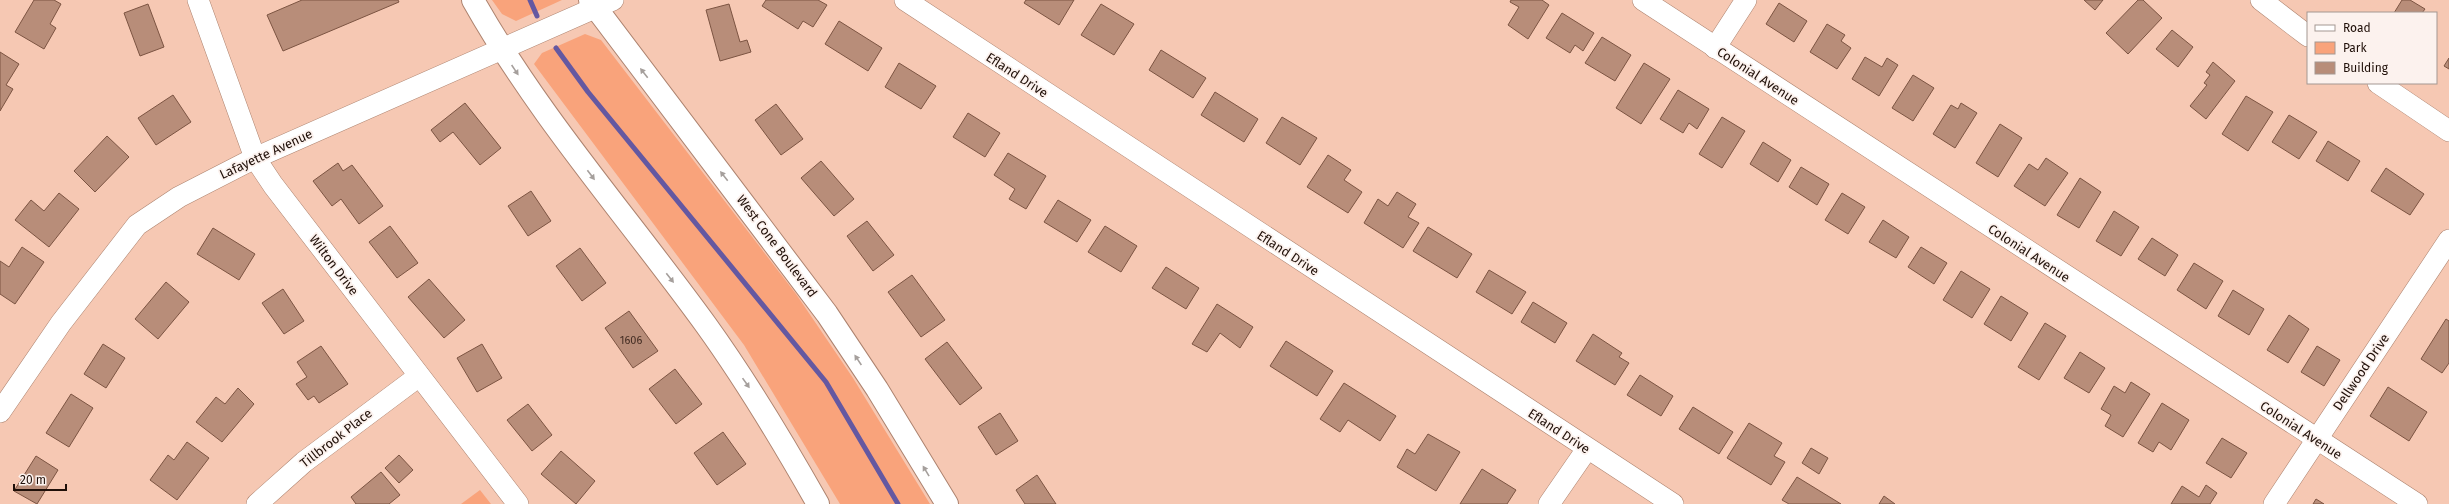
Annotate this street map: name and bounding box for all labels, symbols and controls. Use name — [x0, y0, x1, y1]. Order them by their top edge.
legend — [2307, 12, 2437, 84]
text: Road — [2343, 21, 2371, 35]
text: Park — [2343, 41, 2367, 55]
street label: Colonial Avenue — [1714, 44, 1802, 108]
street label: Efland Drive — [983, 49, 1051, 101]
text: Building — [2343, 61, 2389, 75]
one-way arrow — [511, 64, 519, 75]
one-way arrow — [640, 68, 648, 79]
street label: Lafayette Avenue — [217, 126, 315, 182]
one-way arrow — [586, 170, 595, 181]
one-way arrow — [720, 170, 728, 181]
street label: West Cone Boulevard — [734, 192, 820, 300]
street label: Colonial Avenue — [1985, 221, 2073, 285]
street label: Efland Drive — [1254, 227, 1322, 279]
street label: Wilton Drive — [306, 232, 362, 298]
one-way arrow — [666, 273, 674, 284]
street label: Dellwood Drive — [2330, 331, 2392, 413]
house number: 1606 — [620, 334, 642, 347]
one-way arrow — [854, 355, 862, 365]
one-way arrow — [742, 378, 750, 389]
street label: Colonial Avenue — [2257, 398, 2345, 462]
street label: Tillbrook Place — [297, 405, 375, 471]
street label: Efland Drive — [1525, 405, 1593, 457]
one-way arrow — [923, 465, 930, 477]
scale bar — [14, 466, 66, 492]
text: 20 m — [20, 473, 46, 487]

